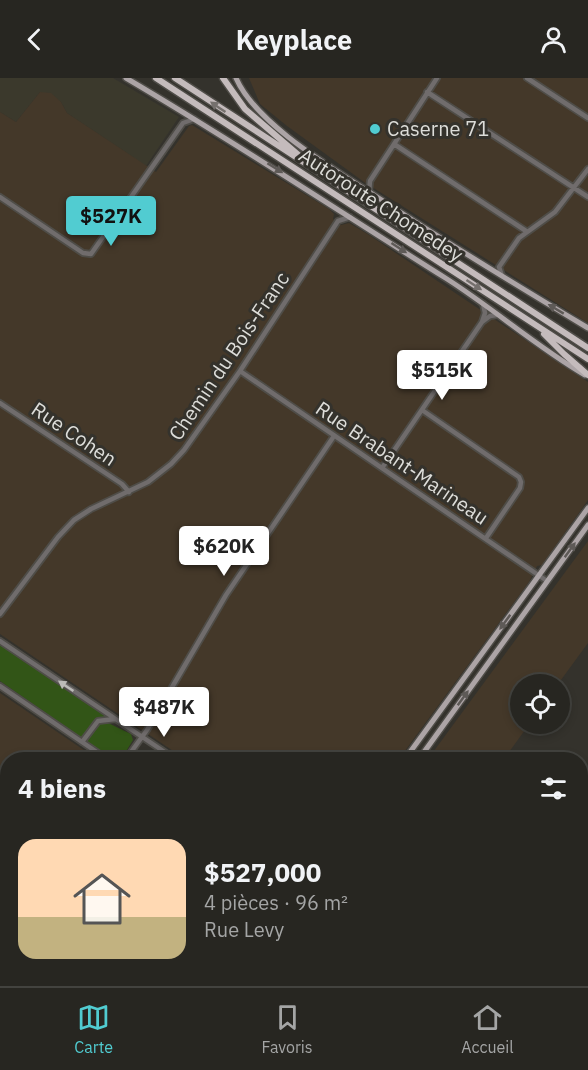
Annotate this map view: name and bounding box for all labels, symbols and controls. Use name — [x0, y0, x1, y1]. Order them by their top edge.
text: Keyplace — [236, 22, 352, 57]
icon: back — [18, 23, 51, 56]
icon: person — [537, 23, 570, 56]
one-way arrow — [210, 102, 226, 113]
place label: Caserne 71 — [387, 115, 489, 142]
marker: Caserne 71 — [368, 122, 382, 136]
street label: Autoroute Chomedey — [294, 141, 469, 268]
one-way arrow — [267, 163, 283, 174]
pin: $527K — [69, 196, 153, 247]
text: $527K — [80, 202, 142, 229]
one-way arrow — [391, 242, 407, 253]
street label: Chemin du Bois-Franc — [162, 266, 295, 445]
one-way arrow — [466, 279, 482, 290]
one-way arrow — [547, 304, 564, 314]
pin: $515K — [400, 350, 484, 401]
text: $515K — [411, 356, 473, 383]
street label: Rue Cohen — [26, 395, 122, 472]
street label: Rue Brabant-Marineau — [311, 395, 494, 530]
pin: $620K — [182, 526, 266, 577]
text: $620K — [193, 532, 255, 559]
one-way arrow — [564, 543, 576, 559]
one-way arrow — [499, 614, 511, 630]
map controls — [510, 674, 570, 734]
button: locate — [510, 674, 570, 734]
one-way arrow — [59, 680, 75, 692]
pin: $487K — [122, 687, 206, 738]
one-way arrow — [457, 691, 469, 707]
text: $487K — [133, 693, 195, 720]
text: 4 biens — [18, 771, 106, 805]
icon: filters — [537, 772, 570, 805]
text: $527,000 — [204, 855, 321, 889]
icon: home — [66, 863, 138, 935]
text: 4 pièces · 96 m² — [204, 889, 348, 916]
text: Rue Levy — [204, 916, 284, 943]
tab: Carte — [74, 1001, 113, 1057]
tab: Favoris — [262, 1001, 313, 1057]
tab: Accueil — [461, 1001, 514, 1057]

